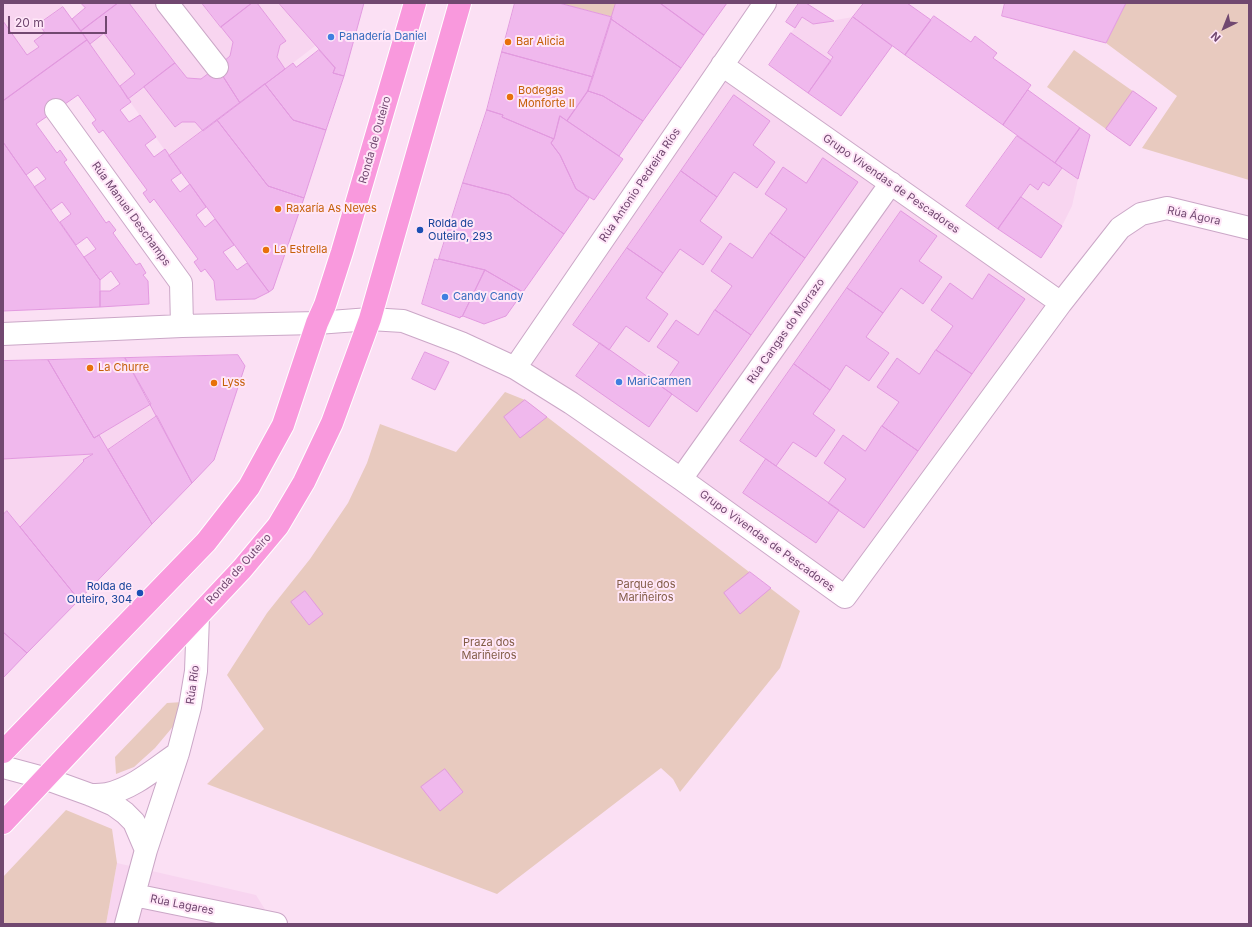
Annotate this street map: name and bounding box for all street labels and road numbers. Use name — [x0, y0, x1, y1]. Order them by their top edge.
street label: Ronda de Outeiro — [356, 95, 394, 185]
street label: Rúa Antonio Pedreira Ríos — [597, 126, 683, 244]
street label: Grupo Vivendas de Pescadores — [820, 132, 962, 236]
street label: Rúa Manuel Deschamps — [89, 159, 173, 269]
street label: Rúa Ágora — [1166, 204, 1222, 228]
street label: Rúa Cangas do Morrazo — [745, 276, 827, 386]
street label: Grupo Vivendas de Pescadores — [697, 488, 837, 594]
street label: Ronda de Outeiro — [204, 531, 274, 607]
street label: Rúa Río — [184, 665, 202, 705]
street label: Rúa Lagares — [149, 892, 215, 918]

